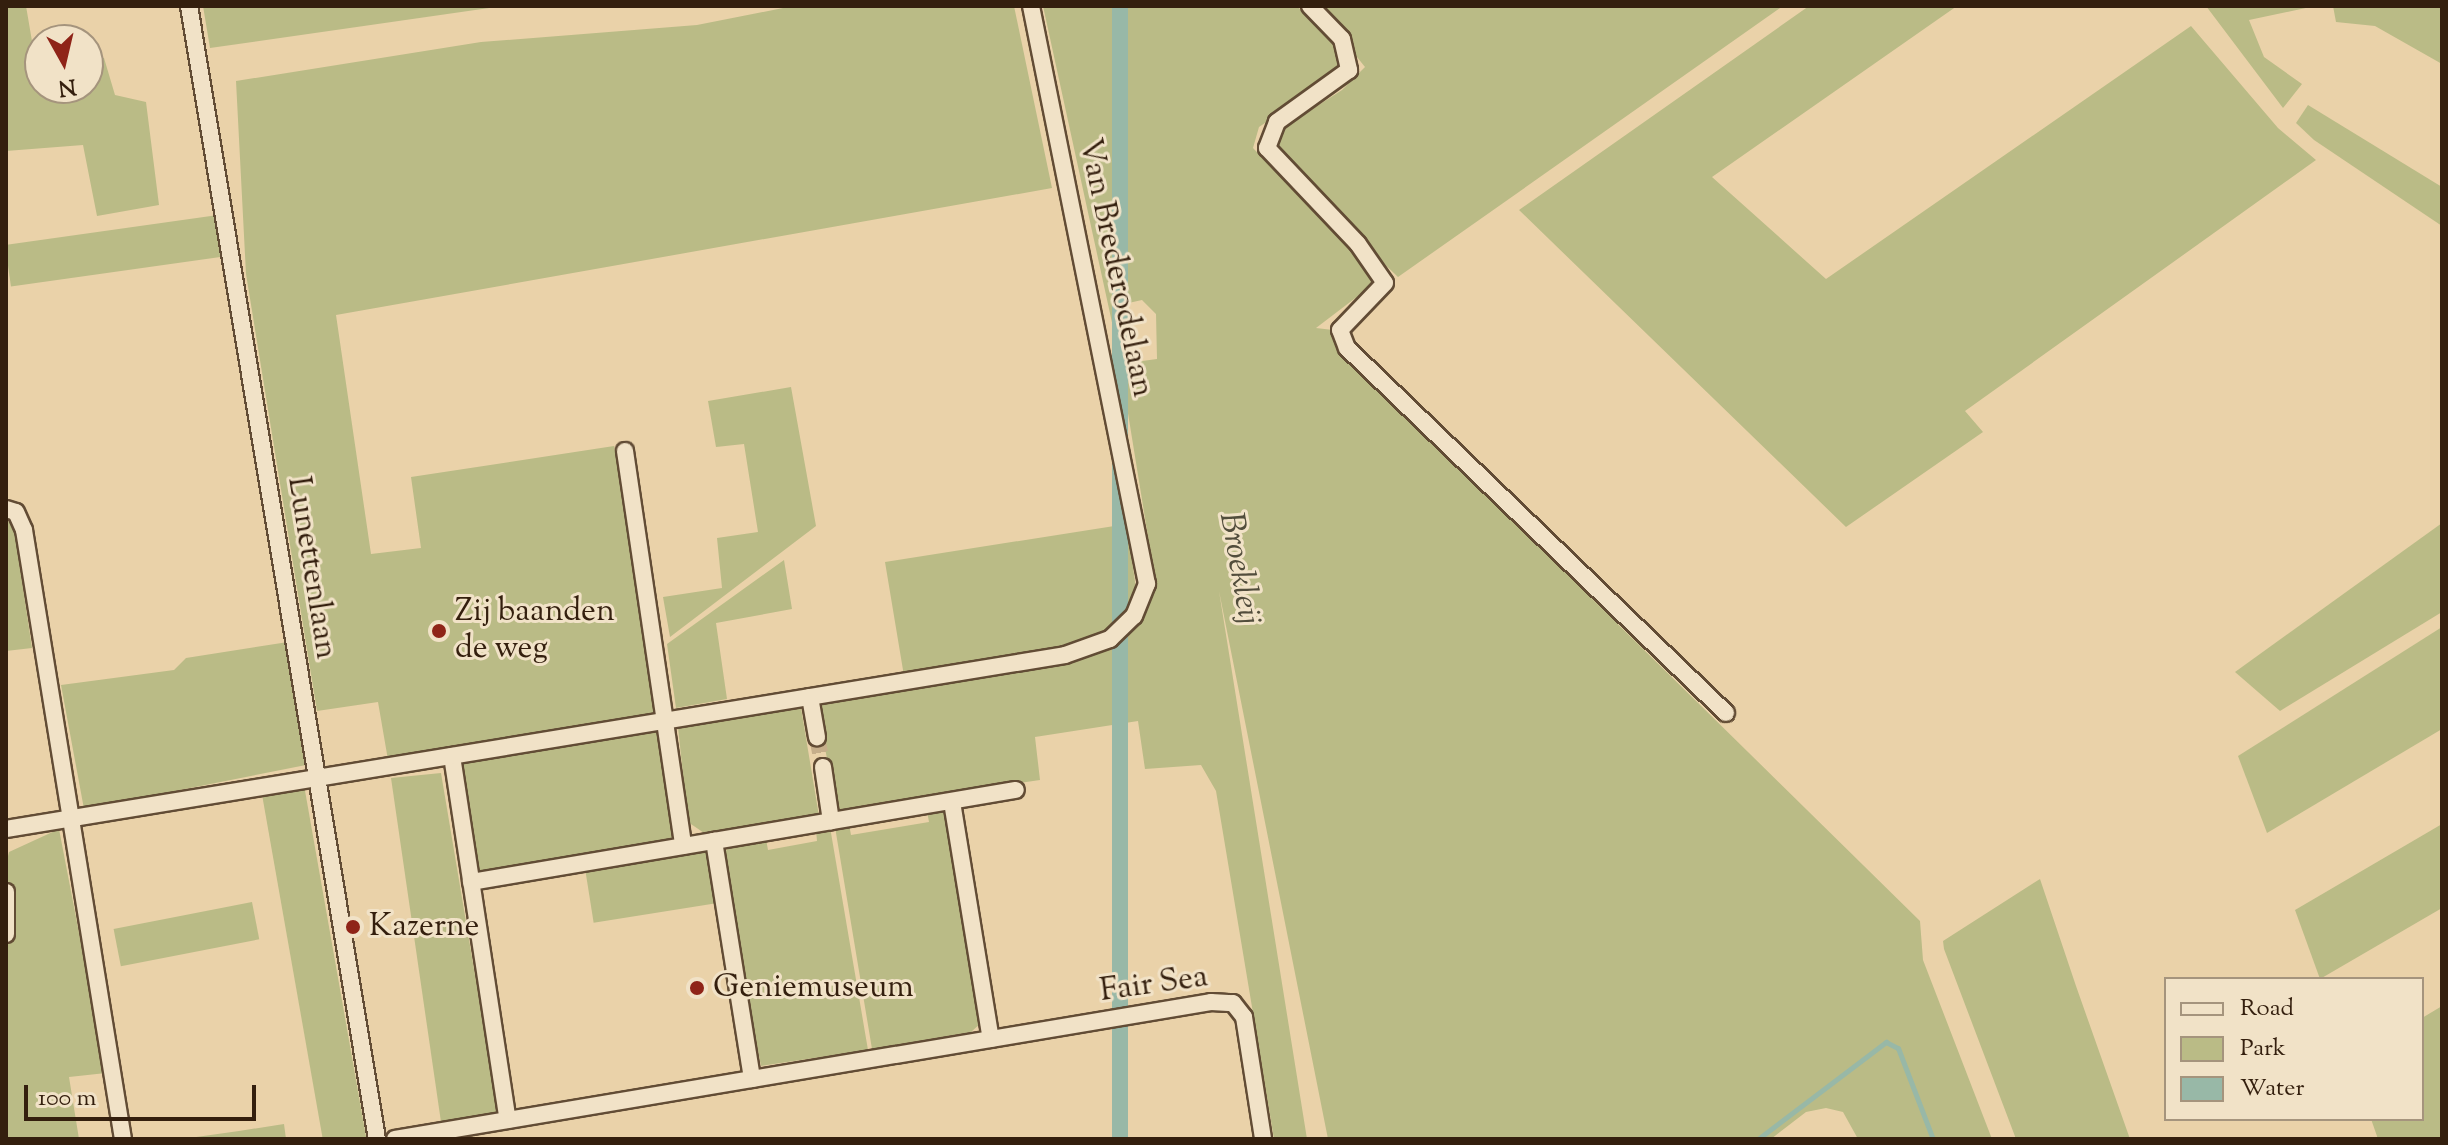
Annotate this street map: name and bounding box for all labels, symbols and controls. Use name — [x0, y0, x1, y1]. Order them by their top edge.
north arrow — [24, 24, 104, 104]
text: N — [56, 69, 78, 103]
street label: Van Brederodelaan — [1069, 135, 1161, 401]
street label: Lunettenlaan — [278, 474, 344, 662]
water label: Broekleij — [1209, 509, 1269, 629]
place label: Zij baanden de weg — [455, 594, 615, 669]
marker: Zij baanden de weg — [430, 622, 448, 640]
place label: Kazerne — [369, 908, 479, 946]
marker: Kazerne — [344, 918, 362, 936]
street label: Fair Sea — [1098, 958, 1210, 1012]
place label: Geniemuseum — [713, 969, 914, 1007]
legend — [2164, 977, 2424, 1121]
marker: Geniemuseum — [688, 979, 706, 997]
text: Road — [2240, 992, 2294, 1026]
text: Park — [2240, 1032, 2286, 1066]
scale bar — [28, 1069, 260, 1119]
text: Water — [2240, 1072, 2304, 1106]
text: 100 m — [38, 1082, 96, 1116]

